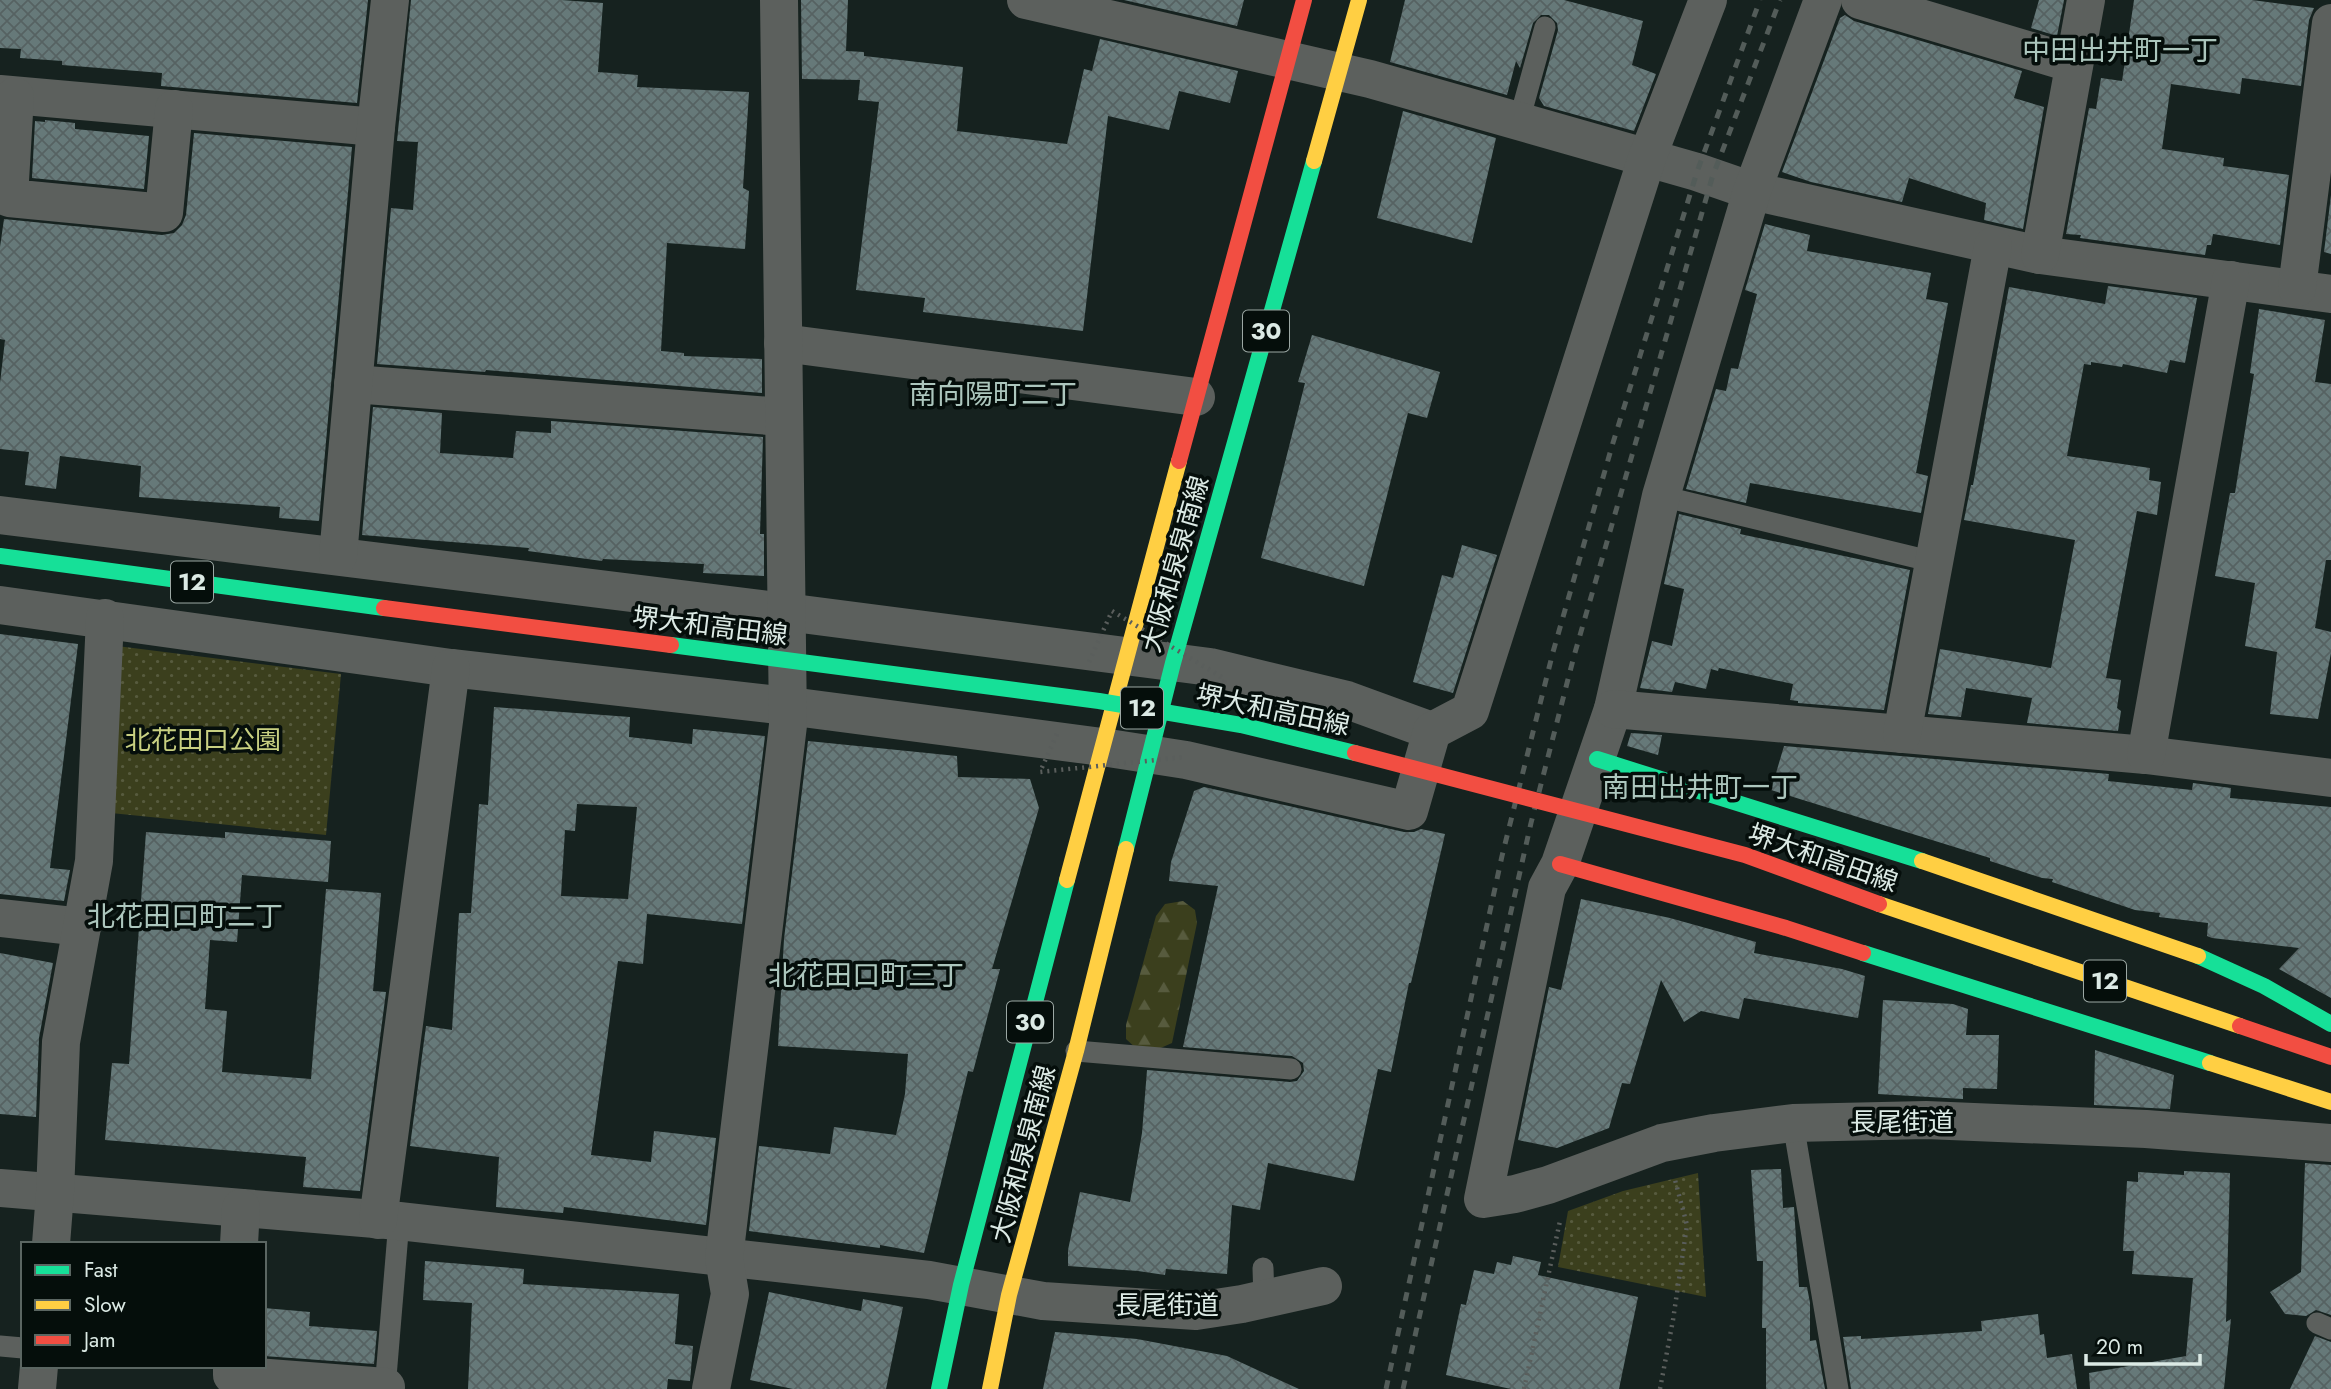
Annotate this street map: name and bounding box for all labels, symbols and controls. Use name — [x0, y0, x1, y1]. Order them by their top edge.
district label: 中田出井町一丁 — [2022, 30, 2218, 71]
road number: 30 — [1243, 310, 1289, 352]
district label: 南向陽町二丁 — [909, 374, 1077, 415]
street label: 大阪和泉泉南線 — [1132, 471, 1218, 657]
road number: 12 — [171, 562, 213, 602]
street label: 堺大和高田線 — [630, 598, 790, 654]
street label: 堺大和高田線 — [1193, 675, 1353, 745]
road number: 12 — [1121, 688, 1163, 728]
park label: 北花田口公園 — [125, 721, 281, 759]
district label: 南田出井町一丁 — [1602, 767, 1798, 808]
street label: 堺大和高田線 — [1743, 815, 1903, 901]
district label: 北花田口町二丁 — [87, 896, 283, 937]
district label: 北花田口町三丁 — [768, 955, 964, 996]
road number: 12 — [2084, 960, 2126, 1001]
road number: 30 — [1007, 1002, 1053, 1042]
street label: 大阪和泉泉南線 — [981, 1061, 1065, 1247]
street label: 長尾街道 — [1850, 1103, 1954, 1141]
legend — [21, 1242, 266, 1368]
text: Fast — [84, 1255, 117, 1285]
street label: 長尾街道 — [1115, 1286, 1219, 1324]
text: Slow — [84, 1290, 126, 1320]
scale bar — [2086, 1322, 2200, 1366]
text: Jam — [81, 1325, 116, 1355]
text: 20 m — [2096, 1332, 2143, 1362]

